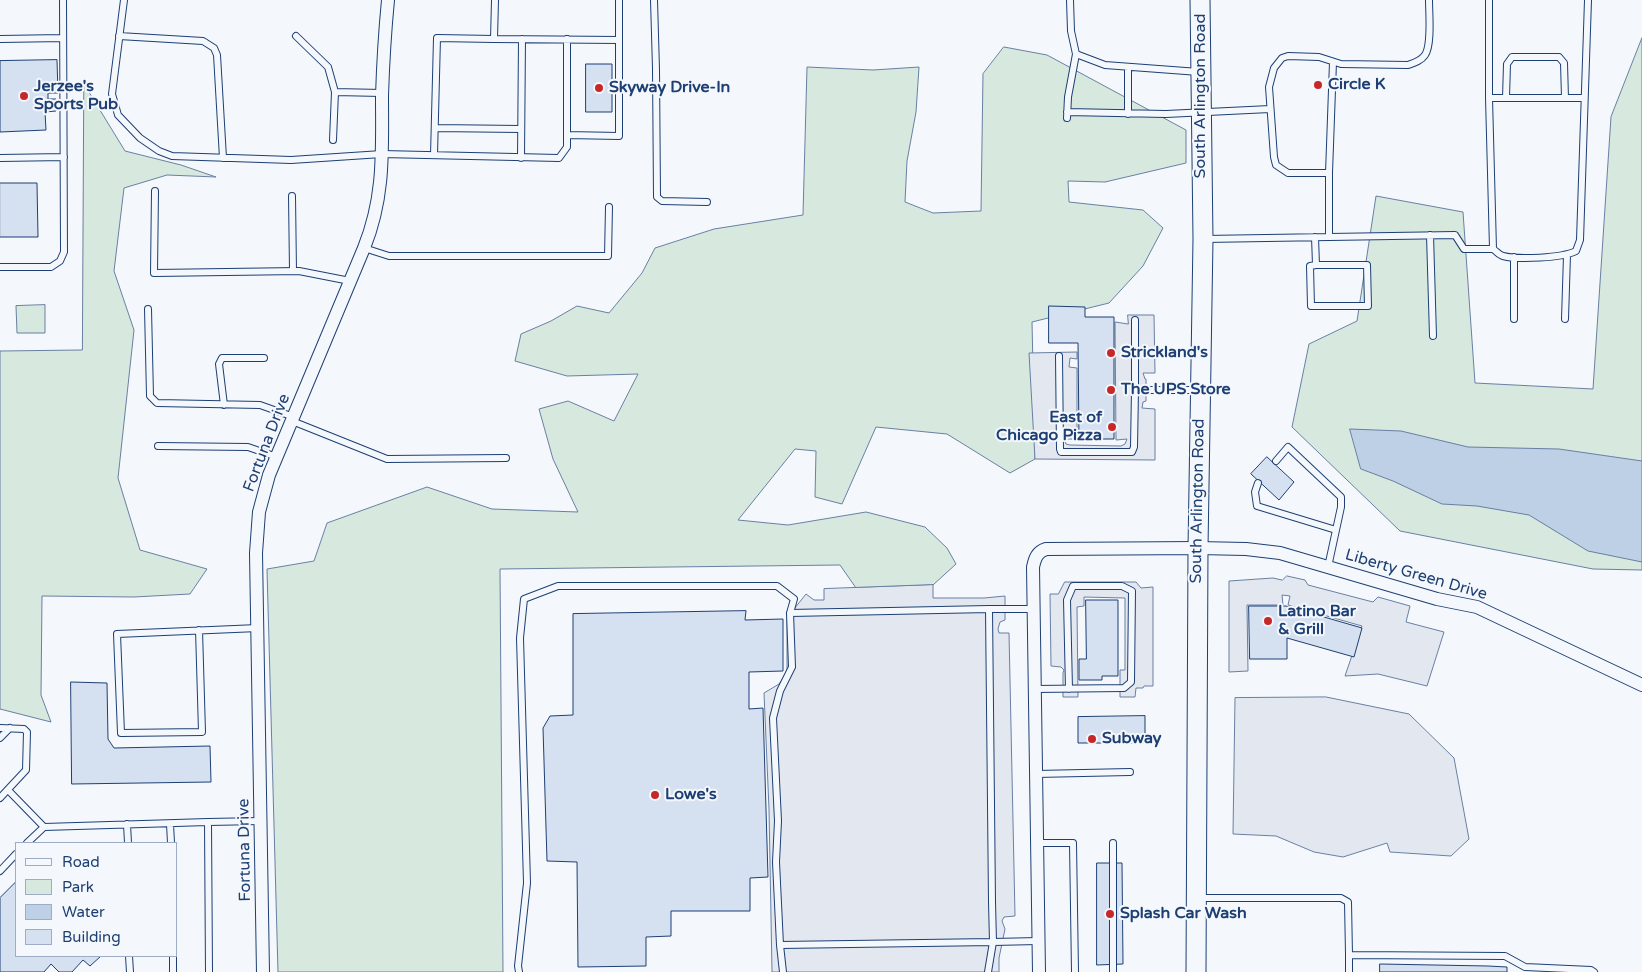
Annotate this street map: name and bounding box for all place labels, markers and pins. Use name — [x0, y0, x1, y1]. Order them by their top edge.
place label: Circle K — [1328, 75, 1385, 95]
place label: Jerzee's Sports Pub — [34, 77, 118, 115]
place label: Skyway Drive-In — [609, 78, 730, 98]
marker: Circle K — [1312, 79, 1324, 91]
marker: Skyway Drive-In — [593, 82, 605, 94]
marker: Jerzee's Sports Pub — [18, 90, 30, 102]
place label: Strickland's — [1121, 343, 1208, 363]
marker: Strickland's — [1105, 347, 1117, 359]
place label: The UPS Store — [1121, 380, 1231, 400]
marker: The UPS Store — [1105, 384, 1117, 396]
place label: East of Chicago Pizza — [996, 408, 1102, 446]
marker: East of Chicago Pizza — [1106, 421, 1118, 433]
place label: Latino Bar & Grill — [1278, 602, 1356, 640]
marker: Latino Bar & Grill — [1262, 615, 1274, 627]
place label: Subway — [1102, 729, 1161, 749]
marker: Subway — [1086, 733, 1098, 745]
place label: Lowe's — [665, 785, 717, 805]
marker: Lowe's — [649, 789, 661, 801]
place label: Splash Car Wash — [1120, 904, 1247, 924]
marker: Splash Car Wash — [1104, 908, 1116, 920]

